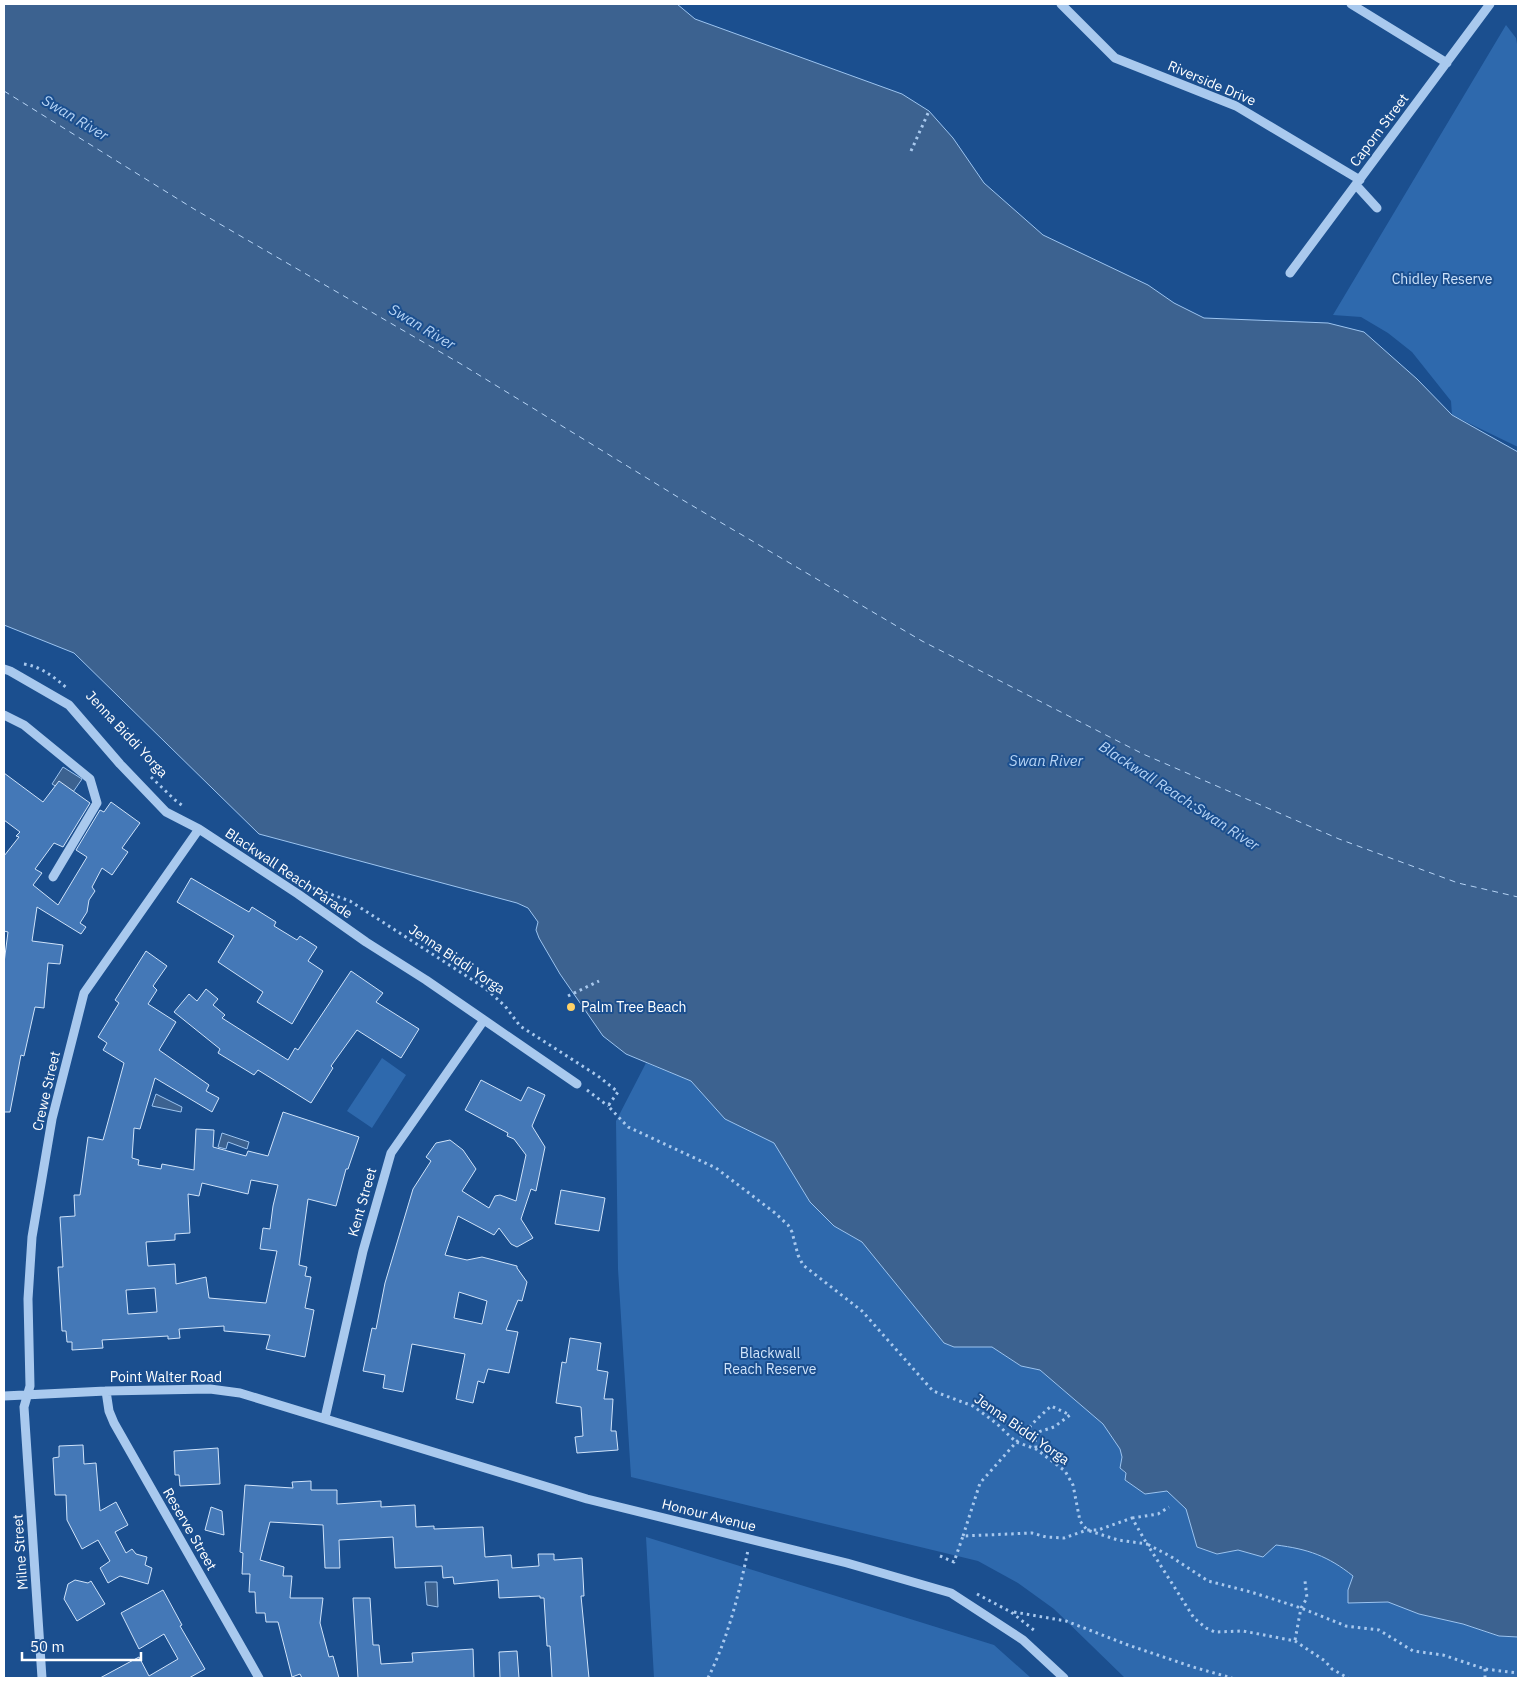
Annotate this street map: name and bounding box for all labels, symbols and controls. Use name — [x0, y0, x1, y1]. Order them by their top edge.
street label: Riverside Drive — [1165, 56, 1259, 110]
water label: Swan River — [39, 90, 112, 145]
street label: Caporn Street — [1346, 90, 1412, 170]
park label: Chidley Reserve — [1392, 270, 1493, 288]
water label: Swan River — [386, 299, 459, 354]
street label: Jenna Biddi Yorga — [82, 687, 172, 782]
water label: Blackwall Reach:Swan River — [1095, 737, 1264, 855]
water label: Swan River — [1009, 751, 1083, 770]
street label: Blackwall Reach Parade — [222, 824, 357, 923]
street label: Jenna Biddi Yorga — [405, 920, 509, 998]
place label: Palm Tree Beach — [581, 998, 687, 1016]
marker: Palm Tree Beach — [565, 1001, 577, 1013]
street label: Crewe Street — [28, 1049, 64, 1133]
street label: Kent Street — [344, 1165, 380, 1239]
park label: Blackwall Reach Reserve — [724, 1344, 817, 1378]
street label: Point Walter Road — [110, 1368, 222, 1386]
street label: Jenna Biddi Yorga — [971, 1389, 1074, 1469]
street label: Reserve Street — [159, 1484, 221, 1574]
street label: Honour Avenue — [660, 1495, 758, 1536]
street label: Milne Street — [8, 1513, 32, 1591]
scale bar — [22, 1630, 141, 1662]
text: 50 m — [30, 1637, 65, 1656]

